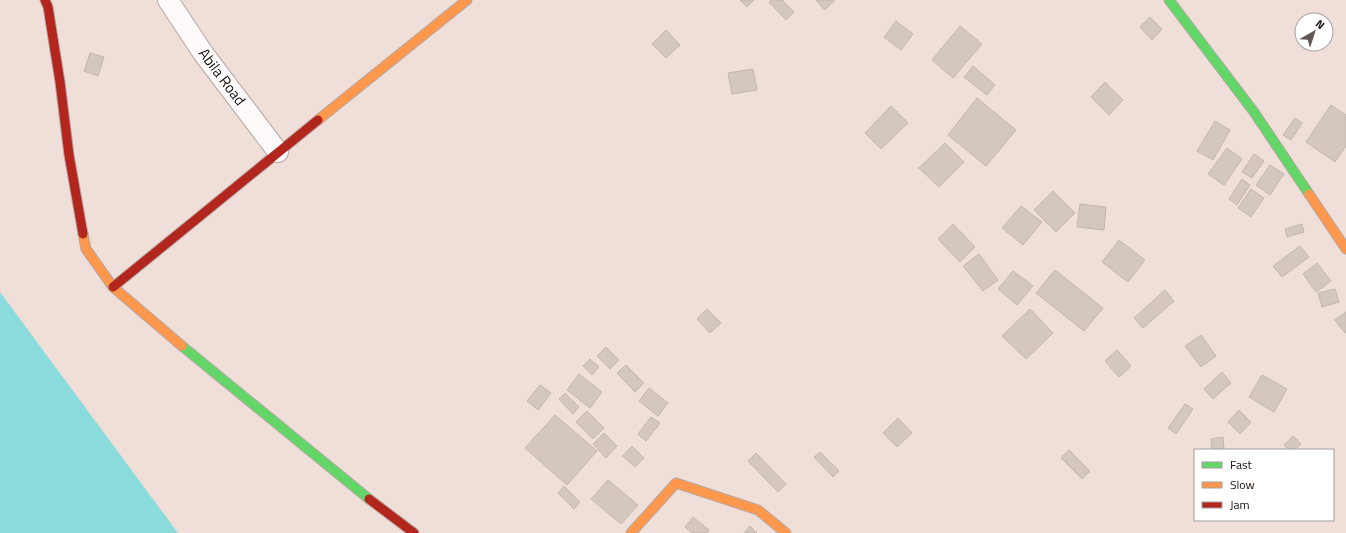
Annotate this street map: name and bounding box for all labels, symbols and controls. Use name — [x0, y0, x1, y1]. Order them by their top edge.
north arrow — [1294, 12, 1334, 52]
text: N — [1312, 16, 1328, 33]
street label: Abila Road — [193, 43, 252, 110]
legend — [1194, 449, 1334, 521]
text: Fast — [1230, 455, 1253, 474]
text: Slow — [1230, 475, 1255, 494]
text: Jam — [1230, 495, 1250, 514]

